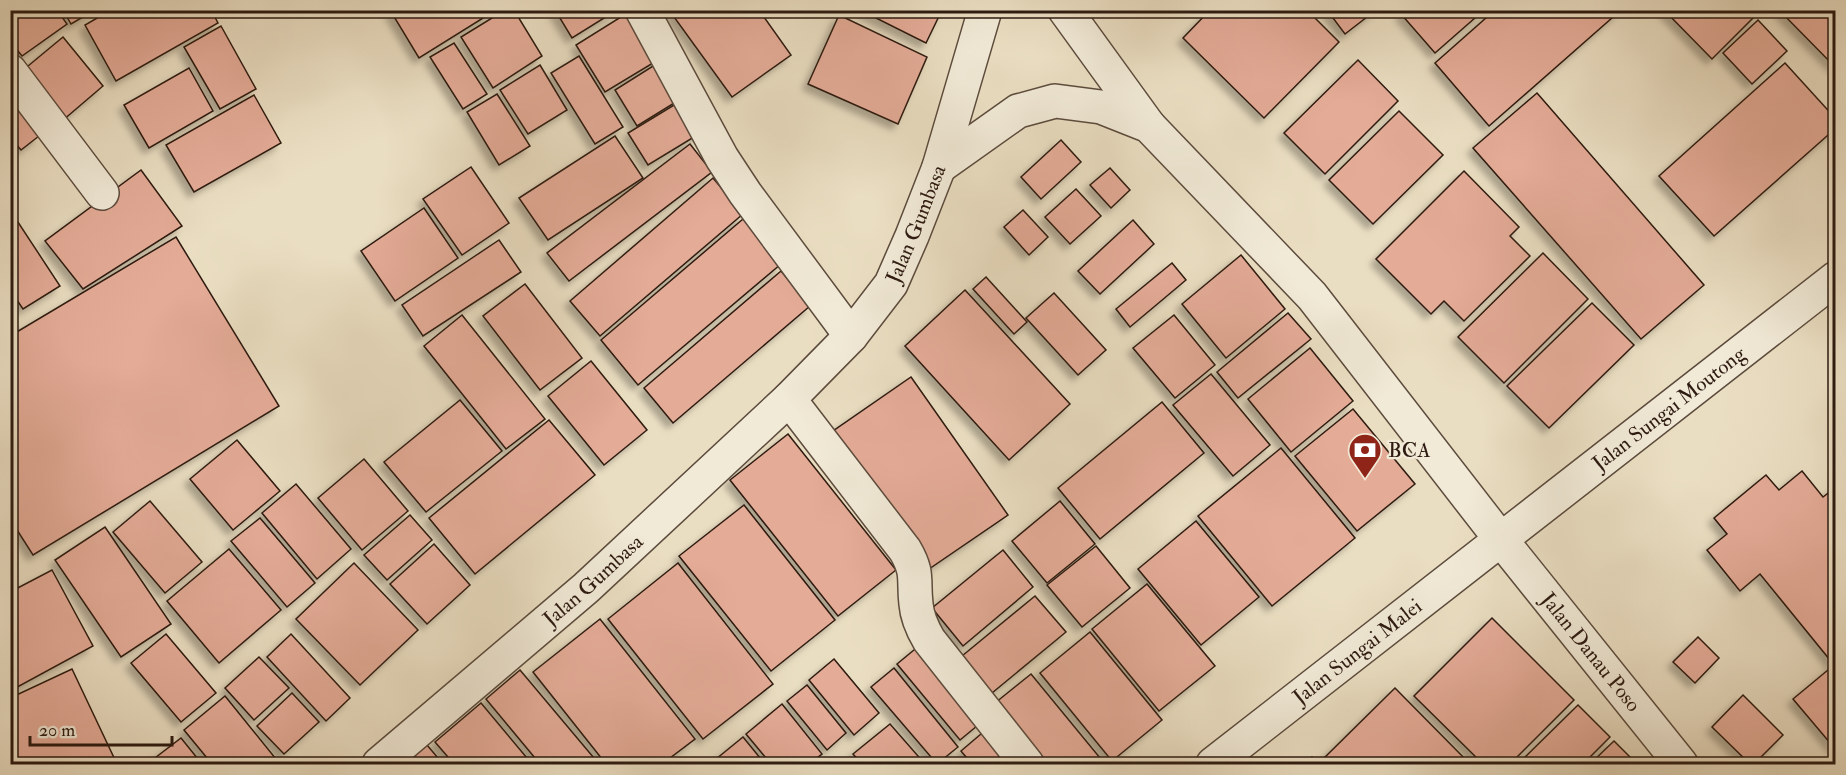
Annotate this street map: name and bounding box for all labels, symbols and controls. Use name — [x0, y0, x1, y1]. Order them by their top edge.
street label: Jalan Gumbasa — [879, 161, 952, 288]
street label: Jalan Sungai Moutong — [1586, 340, 1751, 477]
bank icon: BCA — [1347, 432, 1383, 479]
place label: BCA — [1388, 437, 1430, 464]
street label: Jalan Gumbasa — [537, 528, 649, 633]
street label: Jalan Danau Poso — [1534, 586, 1647, 717]
street label: Jalan Sungai Malei — [1286, 592, 1428, 711]
scale bar — [30, 709, 172, 747]
text: 20 m — [39, 719, 75, 742]

